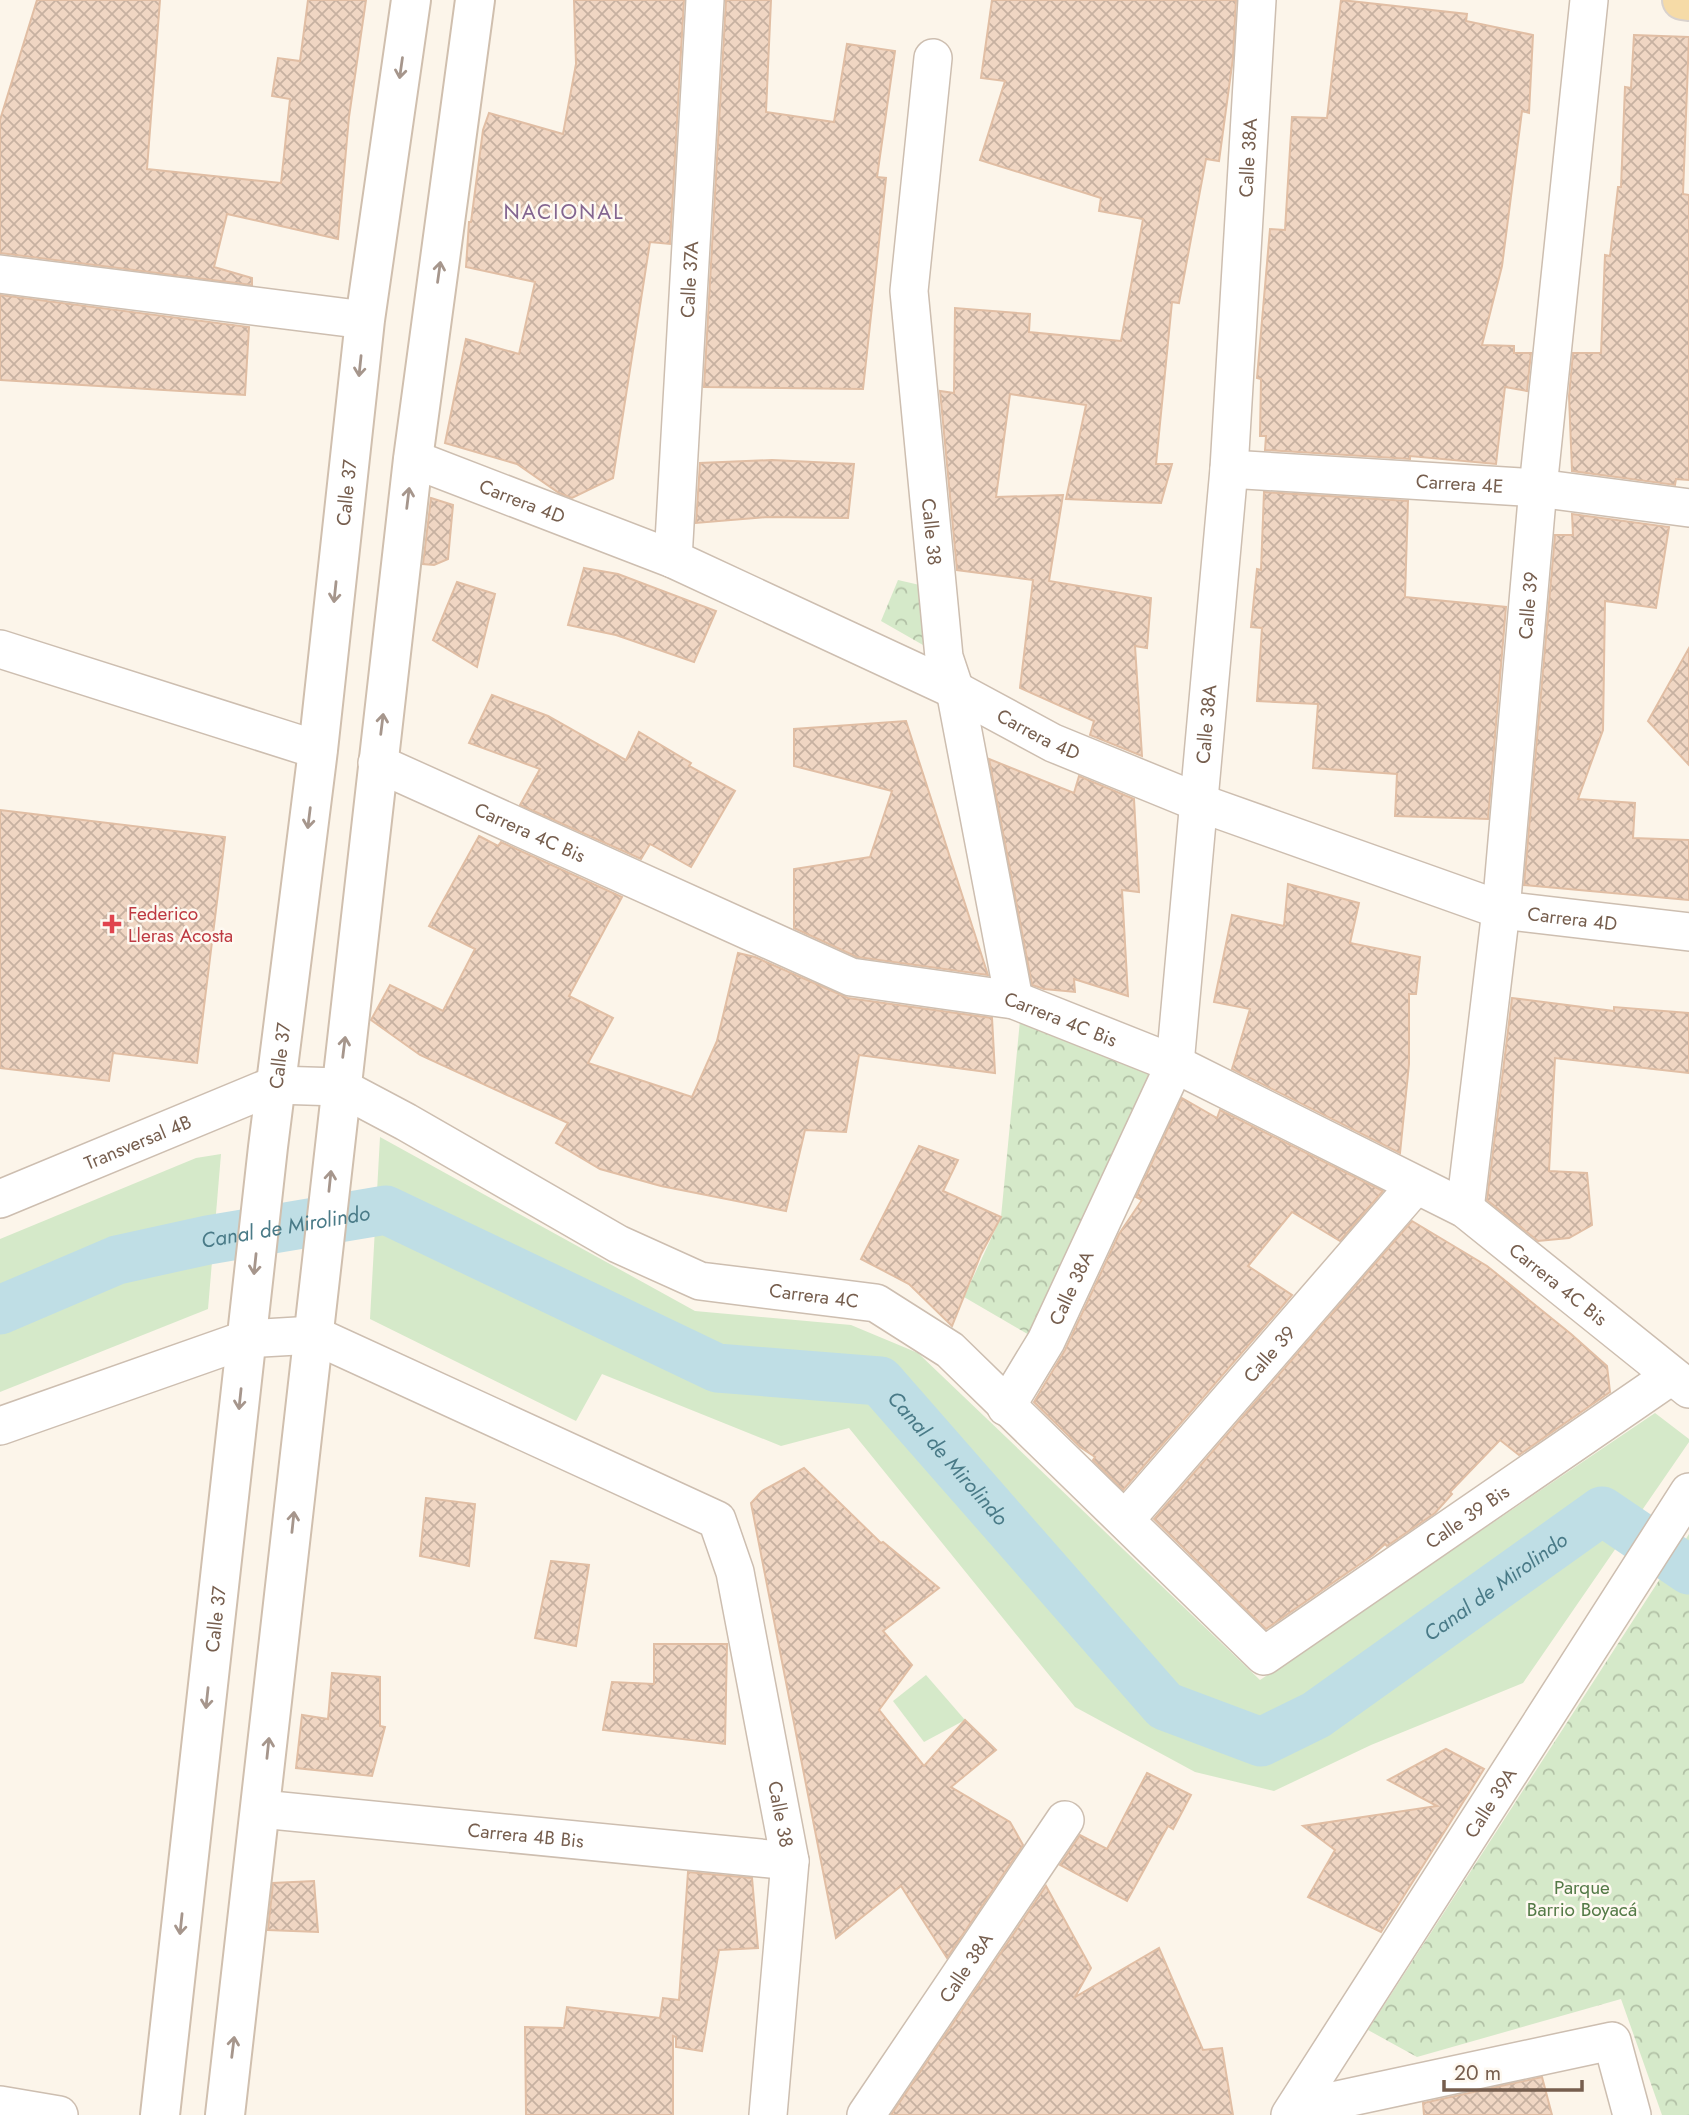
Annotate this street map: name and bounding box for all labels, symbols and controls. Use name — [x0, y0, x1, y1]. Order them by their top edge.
one-way arrow — [394, 56, 407, 78]
street label: Calle 38A — [1232, 117, 1264, 198]
district label: NACIONAL — [503, 197, 625, 227]
street label: Calle 37A — [674, 240, 705, 319]
one-way arrow — [432, 261, 445, 284]
one-way arrow — [353, 354, 366, 377]
street label: Calle 37 — [330, 458, 364, 527]
street label: Carrera 4E — [1415, 468, 1504, 500]
street label: Carrera 4D — [475, 473, 569, 530]
one-way arrow — [402, 487, 415, 509]
street label: Calle 38 — [915, 497, 948, 566]
street label: Calle 39 — [1512, 570, 1545, 640]
one-way arrow — [328, 580, 341, 603]
street label: Calle 38A — [1189, 683, 1223, 765]
street label: Carrera 4D — [992, 702, 1084, 767]
one-way arrow — [376, 713, 389, 735]
street label: Carrera 4C Bis — [470, 796, 590, 870]
one-way arrow — [302, 806, 315, 829]
place label: Federico Lleras Acosta — [128, 900, 233, 949]
street label: Carrera 4D — [1526, 900, 1619, 938]
marker: Federico Lleras Acosta — [102, 914, 122, 934]
street label: Carrera 4C Bis — [1003, 986, 1121, 1054]
street label: Calle 37 — [262, 1021, 298, 1090]
one-way arrow — [338, 1036, 351, 1059]
street label: Transversal 4B — [80, 1108, 195, 1177]
one-way arrow — [324, 1170, 337, 1193]
water label: Canal de Mirolindo — [199, 1198, 372, 1256]
street label: Carrera 4C Bis — [1503, 1237, 1613, 1332]
street label: Calle 38A — [1042, 1246, 1100, 1330]
one-way arrow — [249, 1252, 262, 1275]
street label: Carrera 4C — [768, 1277, 860, 1315]
street label: Calle 39 — [1237, 1320, 1302, 1389]
water label: Canal de Mirolindo — [880, 1384, 1015, 1532]
one-way arrow — [234, 1387, 247, 1410]
street label: Calle 39 Bis — [1420, 1478, 1515, 1555]
one-way arrow — [286, 1511, 299, 1534]
water label: Canal de Mirolindo — [1418, 1525, 1574, 1649]
street label: Calle 37 — [199, 1585, 233, 1654]
one-way arrow — [200, 1687, 213, 1709]
one-way arrow — [261, 1737, 274, 1760]
street label: Calle 39A — [1458, 1762, 1523, 1843]
street label: Calle 38 — [761, 1779, 800, 1850]
street label: Carrera 4B Bis — [466, 1816, 585, 1855]
park label: Parque Barrio Boyacá — [1527, 1874, 1637, 1923]
one-way arrow — [175, 1913, 188, 1935]
street label: Calle 38A — [933, 1927, 1000, 2008]
one-way arrow — [226, 2036, 239, 2059]
scale bar — [1444, 2048, 1582, 2092]
text: 20 m — [1454, 2058, 1501, 2088]

